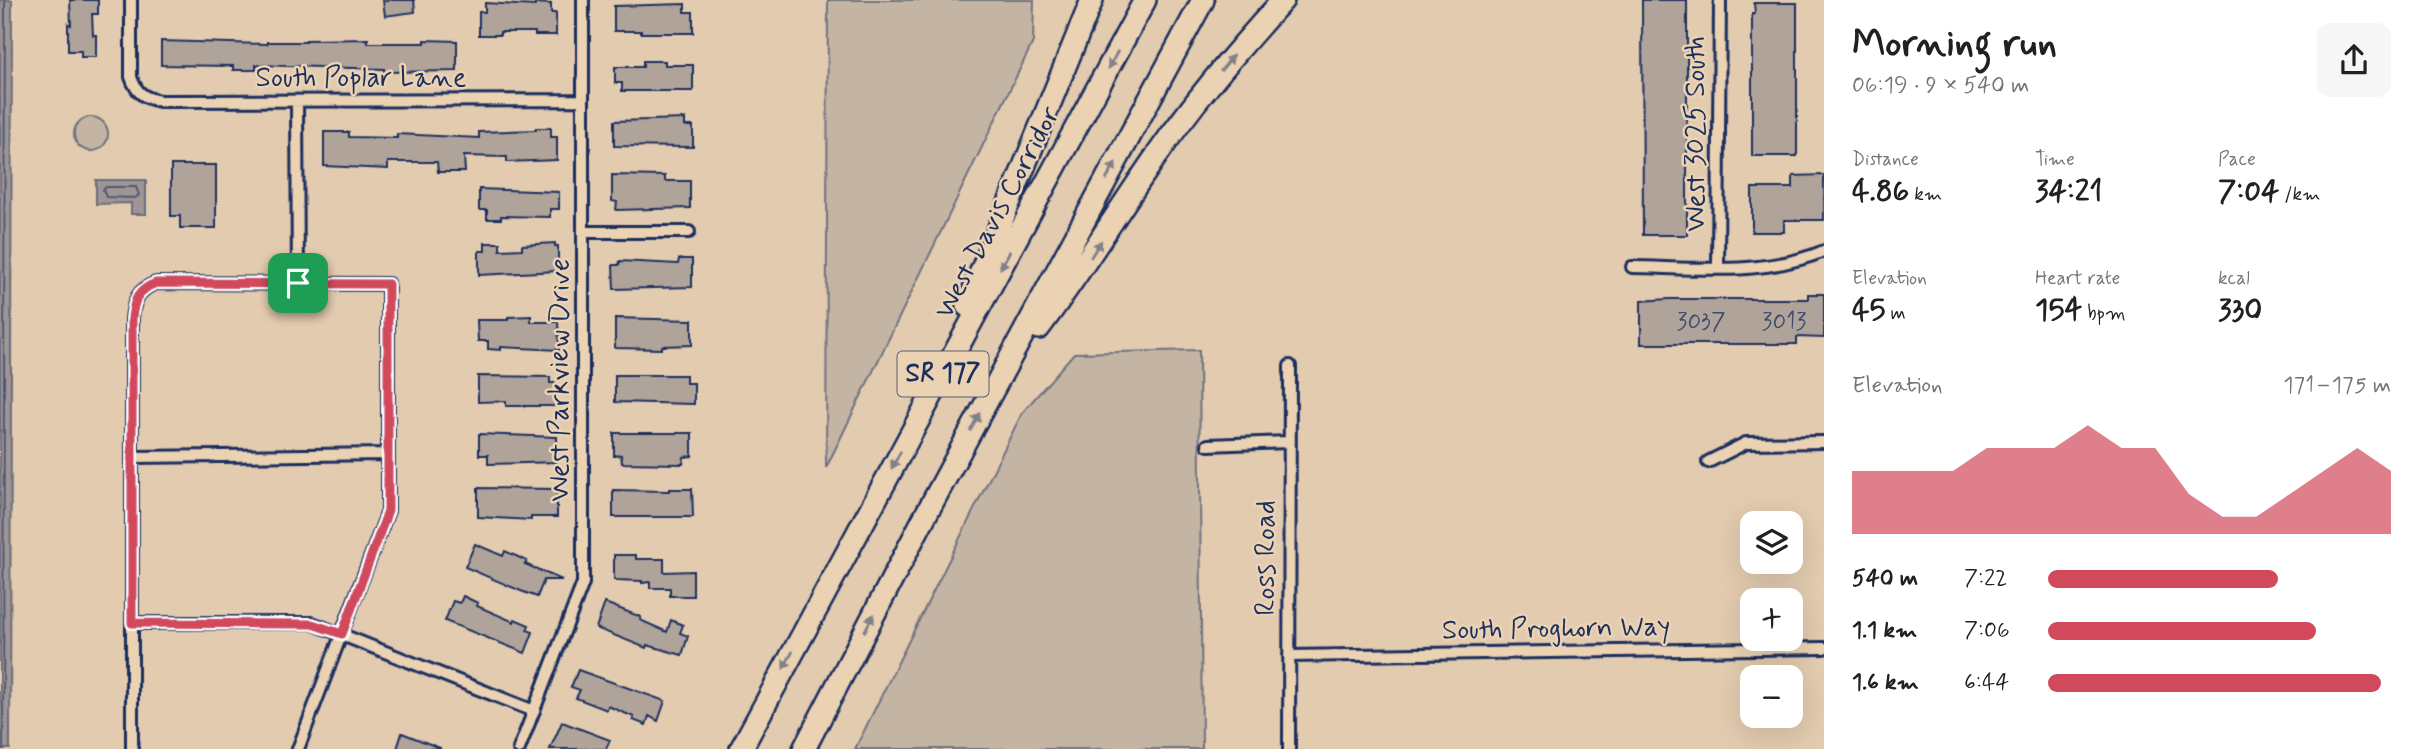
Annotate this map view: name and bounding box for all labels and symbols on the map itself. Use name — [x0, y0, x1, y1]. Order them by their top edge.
street label: West 3025 South — [1678, 36, 1715, 232]
one-way arrow — [1107, 50, 1119, 70]
one-way arrow — [1220, 55, 1235, 73]
street label: South Poplar Lane — [255, 60, 467, 97]
street label: West Davis Corridor — [927, 100, 1070, 325]
one-way arrow — [1105, 162, 1117, 181]
one-way arrow — [1089, 239, 1102, 258]
one-way arrow — [999, 251, 1011, 270]
pin — [268, 253, 328, 313]
street label: West Parkview Drive — [542, 258, 579, 502]
house number: 3037 — [1677, 307, 1725, 338]
house number: 3013 — [1762, 307, 1807, 338]
road number: SR 177 — [898, 352, 988, 396]
one-way arrow — [970, 412, 981, 432]
one-way arrow — [891, 451, 903, 471]
street label: Ross Road — [1248, 500, 1285, 616]
street label: South Proghorn Way — [1441, 609, 1671, 649]
one-way arrow — [863, 613, 875, 633]
one-way arrow — [782, 651, 794, 670]

